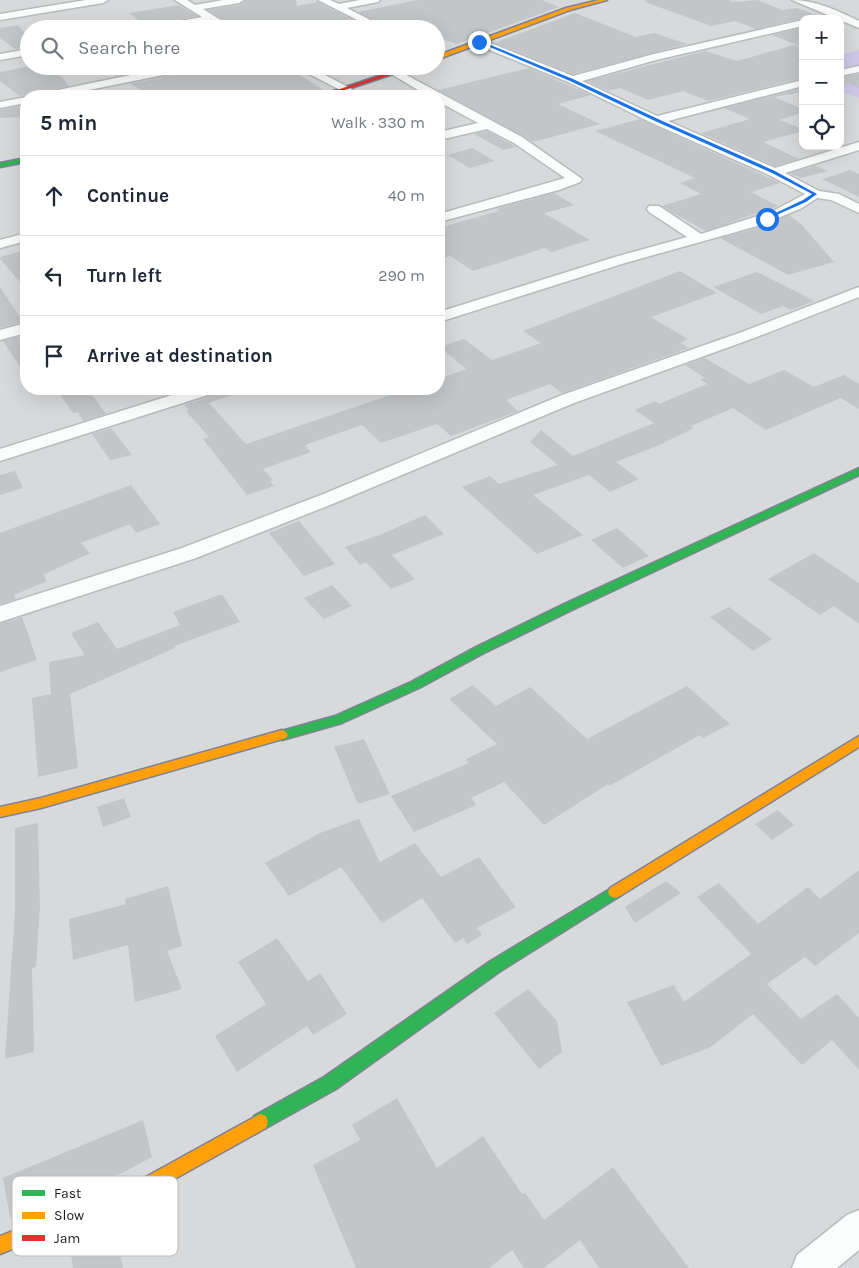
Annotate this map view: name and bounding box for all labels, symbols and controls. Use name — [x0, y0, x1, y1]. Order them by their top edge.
map controls — [799, 15, 844, 150]
button: + — [799, 15, 844, 60]
search box — [20, 20, 445, 75]
route end — [468, 31, 491, 54]
icon: search — [38, 34, 66, 62]
text: Search here — [78, 37, 180, 59]
button: − — [799, 60, 844, 105]
button: locate — [799, 105, 844, 150]
text: 5 min — [40, 111, 97, 135]
text: Walk · 330 m — [331, 113, 425, 132]
icon: ahead — [40, 182, 68, 210]
text: Continue — [87, 185, 169, 207]
text: 40 m — [388, 186, 425, 205]
route start — [756, 208, 779, 231]
icon: left — [40, 262, 68, 290]
text: Turn left — [87, 265, 162, 287]
text: 290 m — [378, 266, 425, 285]
icon: arrive — [40, 342, 68, 370]
text: Arrive at destination — [87, 345, 273, 367]
legend — [12, 1176, 178, 1256]
text: Fast — [54, 1185, 81, 1202]
text: Slow — [54, 1207, 84, 1224]
text: Jam — [54, 1230, 80, 1247]

